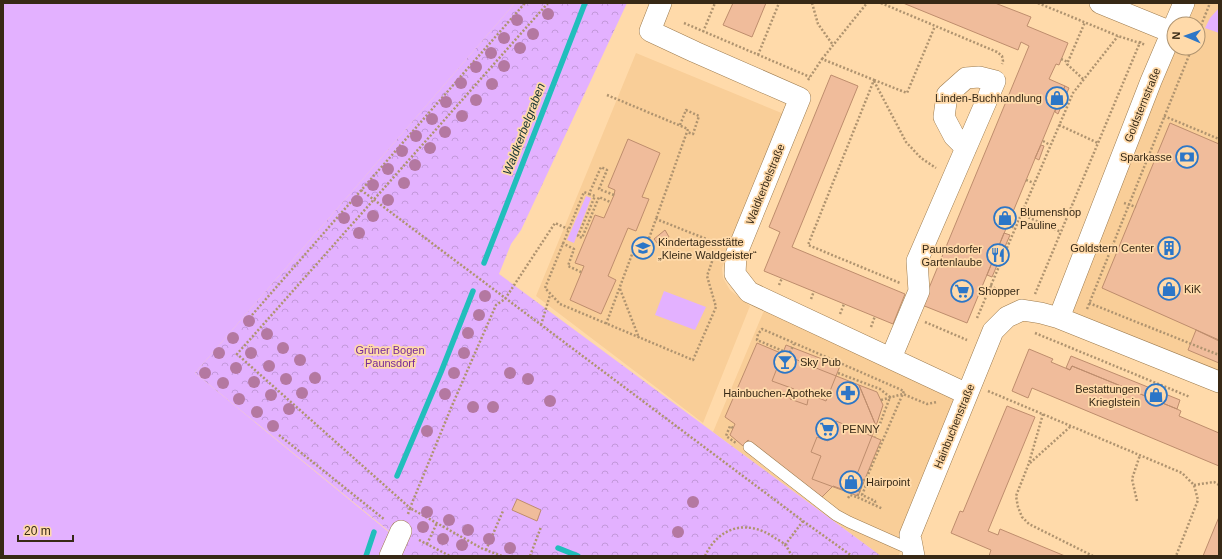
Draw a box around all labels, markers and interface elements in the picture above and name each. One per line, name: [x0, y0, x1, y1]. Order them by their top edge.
north arrow: [1166, 16, 1206, 56]
text: N: [1170, 31, 1182, 40]
street label: Goldsternstraße: [1122, 66, 1162, 144]
water label: Waldkerbelgraben: [500, 81, 548, 177]
shop icon: Linden-Buchhandlung: [1044, 85, 1070, 111]
place label: Linden-Buchhandlung: [935, 92, 1042, 104]
street label: Waldkerbelstraße: [743, 142, 787, 226]
bank icon: Sparkasse: [1174, 144, 1200, 170]
place label: Sparkasse: [1120, 151, 1172, 163]
shop icon: Blumenshop Pauline: [992, 205, 1018, 231]
place label: Blumenshop Pauline: [1020, 206, 1081, 231]
school or university icon: Kindertagesstätte „Kleine Waldgeister“: [630, 235, 656, 261]
building icon: Goldstern Center: [1156, 235, 1182, 261]
place label: Kindertagesstätte „Kleine Waldgeister“: [658, 236, 757, 261]
restaurant icon: Paunsdorfer Gartenlaube: [985, 242, 1011, 268]
place label: Goldstern Center: [1070, 242, 1154, 254]
place label: Paunsdorfer Gartenlaube: [921, 243, 982, 268]
shop icon: KiK: [1156, 276, 1182, 302]
supermarket icon: Shopper: [949, 278, 975, 304]
place label: KiK: [1184, 283, 1202, 295]
place label: Shopper: [978, 285, 1020, 297]
park label: Grüner Bogen Paunsdorf: [355, 344, 425, 369]
bar icon: Sky Pub: [772, 349, 798, 375]
place label: Sky Pub: [800, 356, 841, 368]
pharmacy icon: Hainbuchen-Apotheke: [835, 380, 861, 406]
street label: Hainbuchenstraße: [932, 382, 976, 470]
shop icon: Bestattungen Krieglstein: [1143, 382, 1169, 408]
place label: Bestattungen Krieglstein: [1075, 383, 1140, 408]
place label: Hainbuchen-Apotheke: [723, 387, 832, 399]
supermarket icon: PENNY: [814, 416, 840, 442]
place label: PENNY: [842, 423, 881, 435]
shop icon: Hairpoint: [838, 469, 864, 495]
place label: Hairpoint: [866, 476, 910, 488]
scale bar: [18, 517, 73, 543]
text: 20 m: [24, 524, 51, 538]

